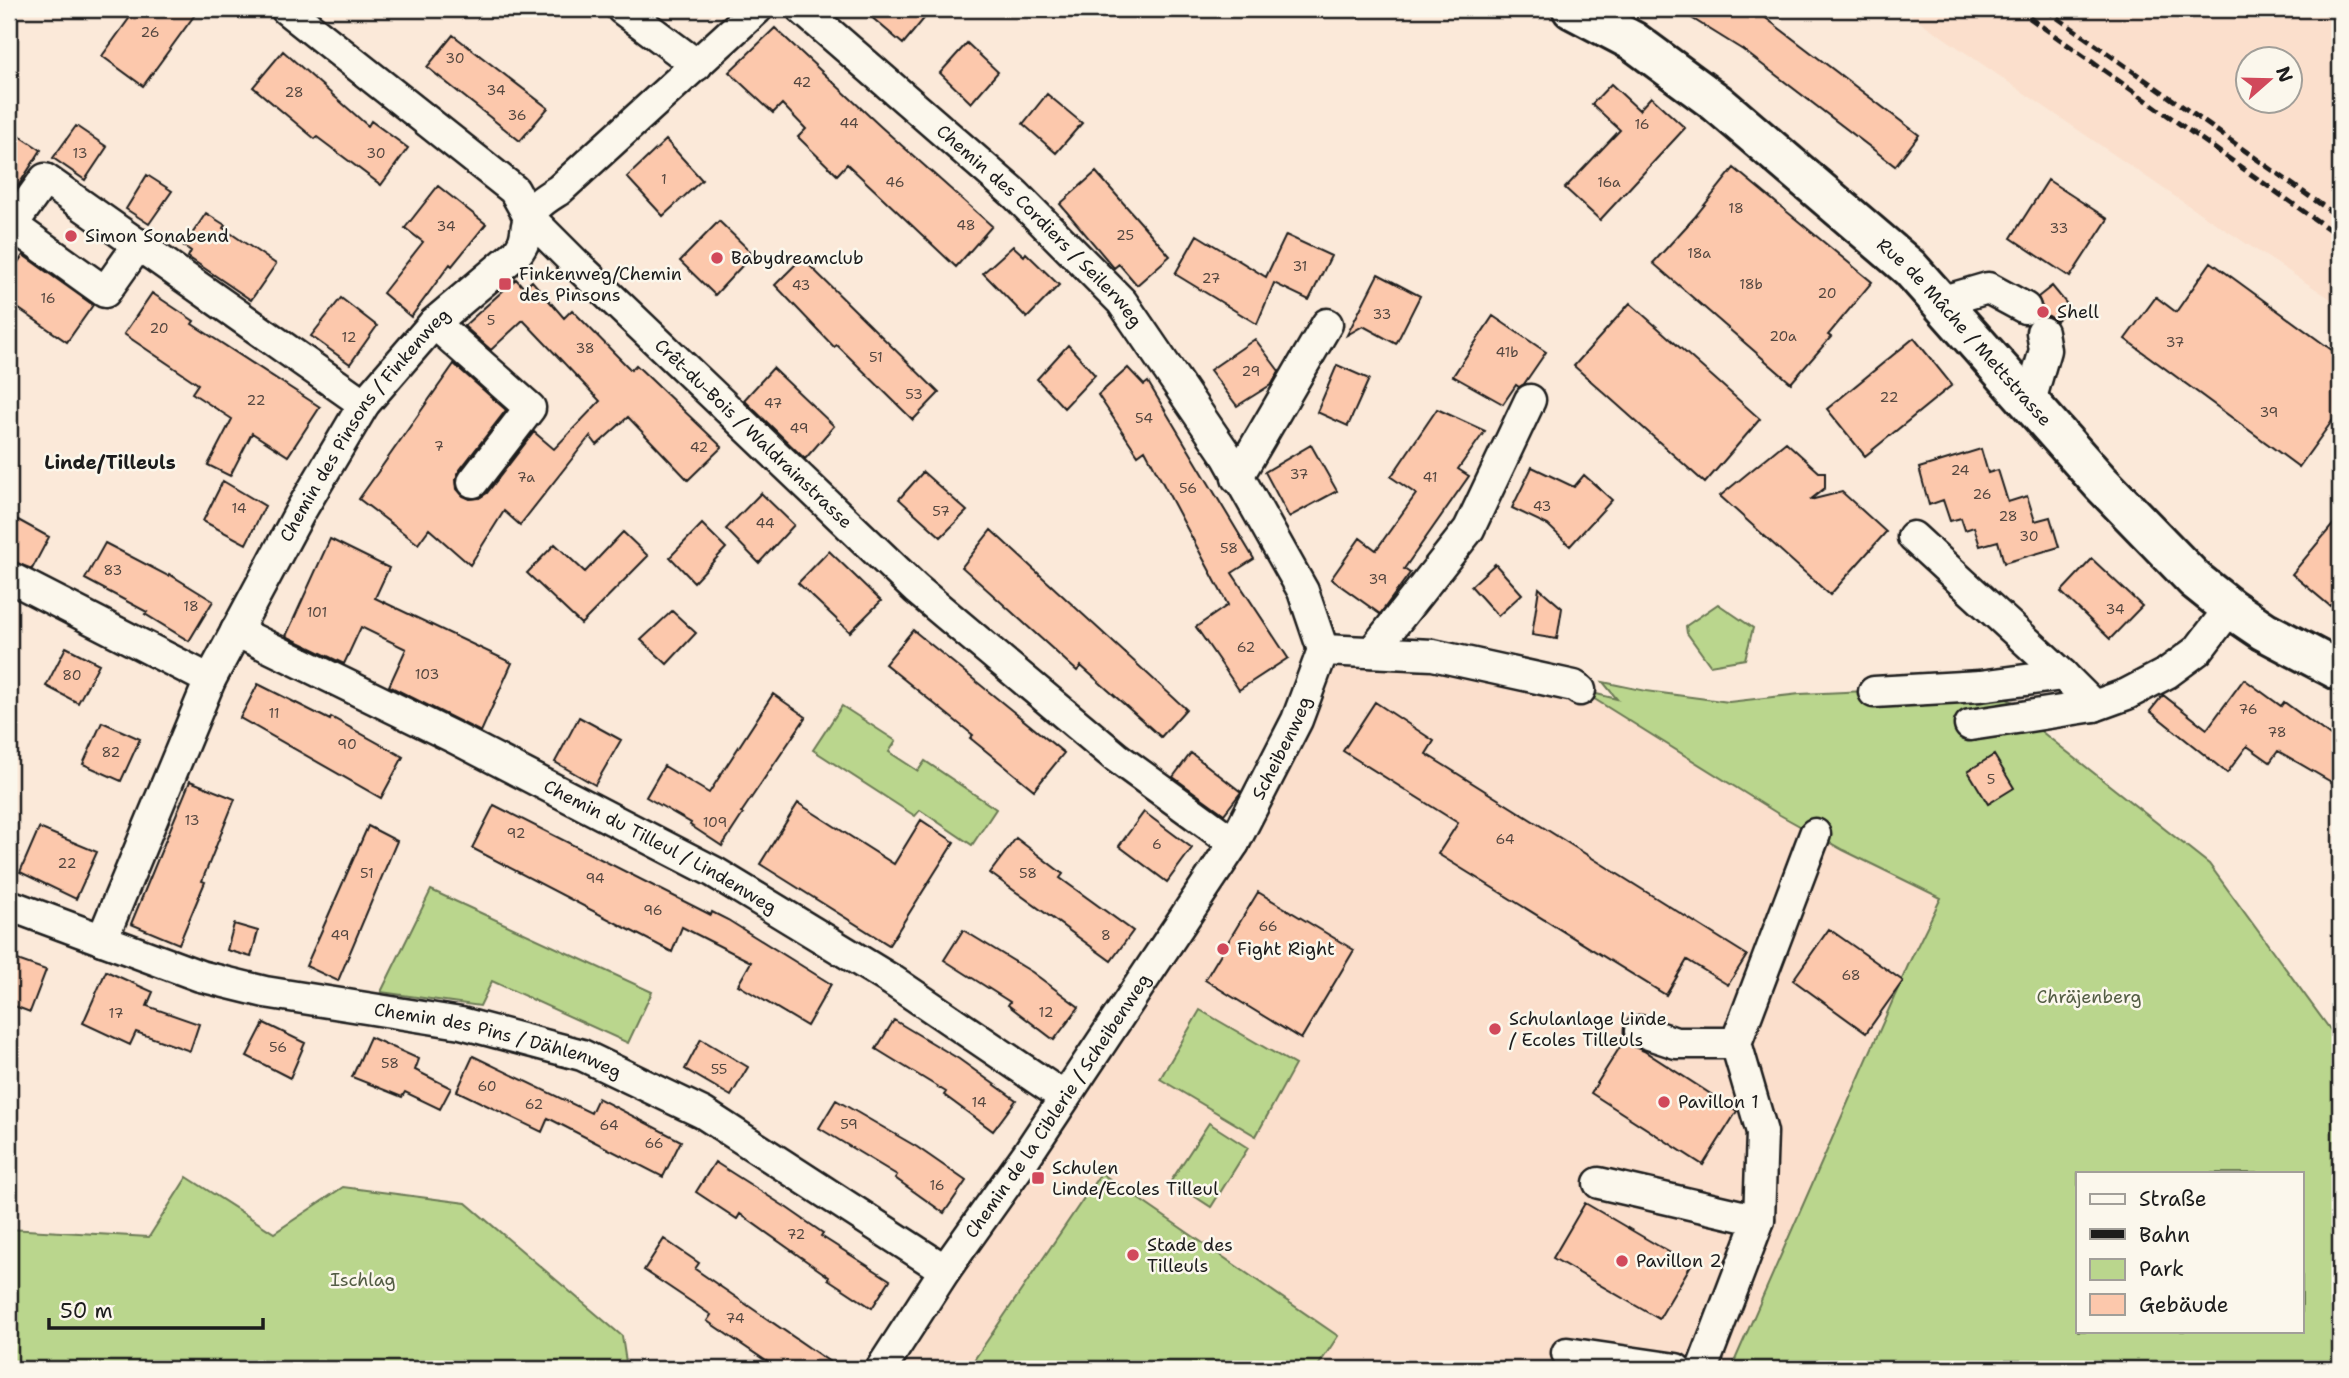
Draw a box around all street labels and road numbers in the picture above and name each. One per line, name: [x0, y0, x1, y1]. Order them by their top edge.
street label: Chemin des Cordiers / Seilerweg: [931, 119, 1148, 332]
street label: Rue de Mâche / Mettstrasse: [1872, 233, 2057, 431]
street label: Chemin des Pinsons / Finkenweg: [274, 303, 455, 546]
street label: Crêt-du-Bois / Waldrainstrasse: [649, 334, 857, 534]
street label: Scheibenweg: [1246, 693, 1317, 804]
street label: Chemin du Tilleul / Lindenweg: [539, 774, 781, 919]
street label: Chemin de la Ciblerie / Scheibenweg: [959, 969, 1156, 1243]
street label: Chemin des Pins / Dählenweg: [372, 997, 626, 1084]

